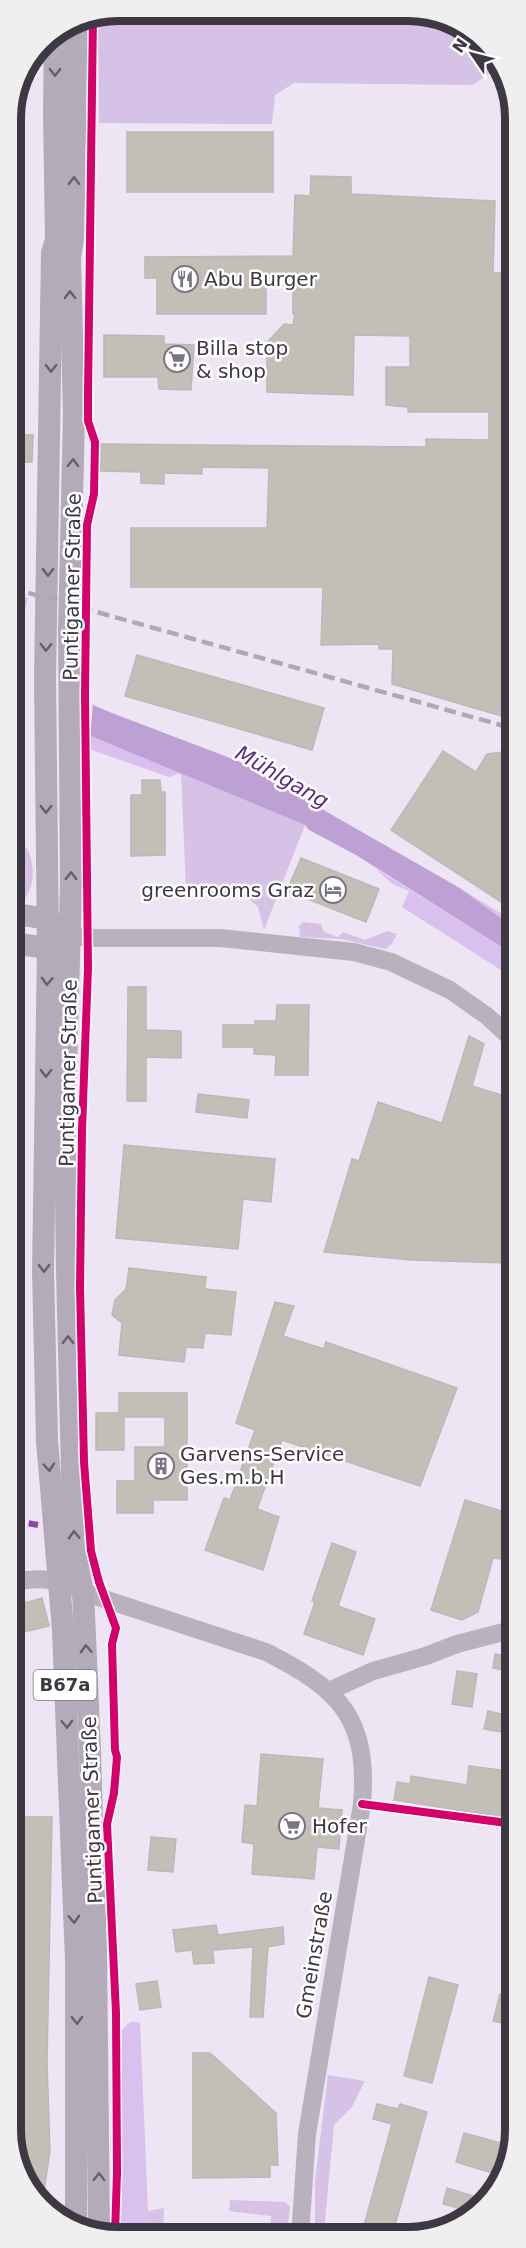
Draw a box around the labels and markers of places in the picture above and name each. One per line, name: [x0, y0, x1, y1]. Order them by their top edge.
restaurant icon: Abu Burger: [170, 264, 200, 294]
place label: Abu Burger: [204, 267, 318, 291]
place label: Billa stop & shop: [196, 336, 288, 383]
supermarket icon: Billa stop & shop: [162, 344, 192, 374]
hotel icon: greenrooms Graz: [318, 875, 348, 905]
place label: greenrooms Graz: [141, 878, 314, 902]
place label: Garvens-Service Ges.m.b.H: [180, 1442, 344, 1489]
building icon: Garvens-Service Ges.m.b.H: [146, 1451, 176, 1481]
supermarket icon: Hofer: [277, 1811, 307, 1841]
place label: Hofer: [312, 1814, 368, 1838]

